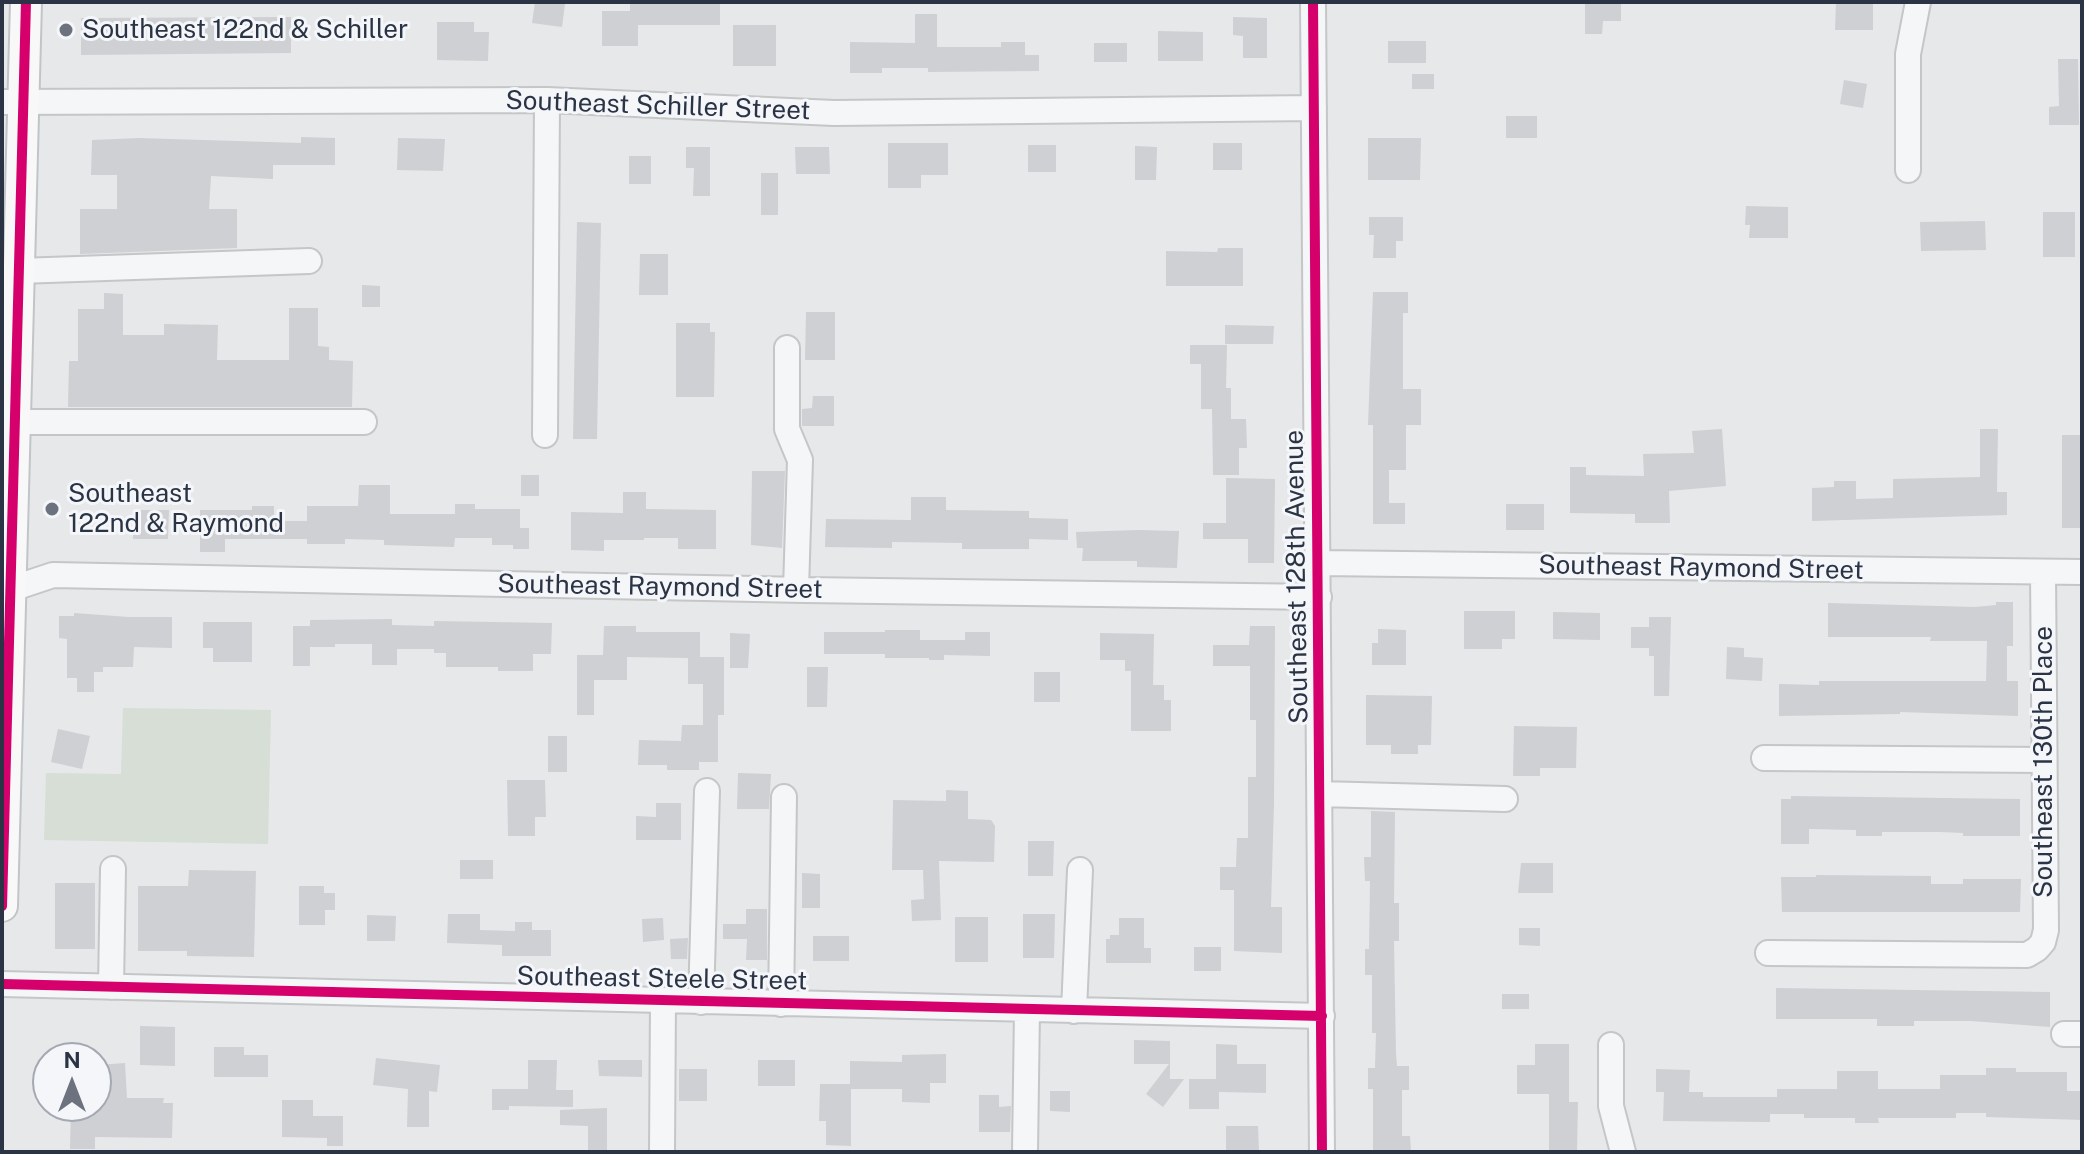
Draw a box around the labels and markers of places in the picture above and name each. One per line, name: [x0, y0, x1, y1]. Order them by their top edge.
place label: Southeast 122nd & Schiller: [82, 14, 408, 46]
marker: Southeast 122nd & Schiller: [57, 21, 75, 39]
place label: Southeast 122nd & Raymond: [68, 478, 284, 540]
marker: Southeast 122nd & Raymond: [43, 500, 61, 518]

